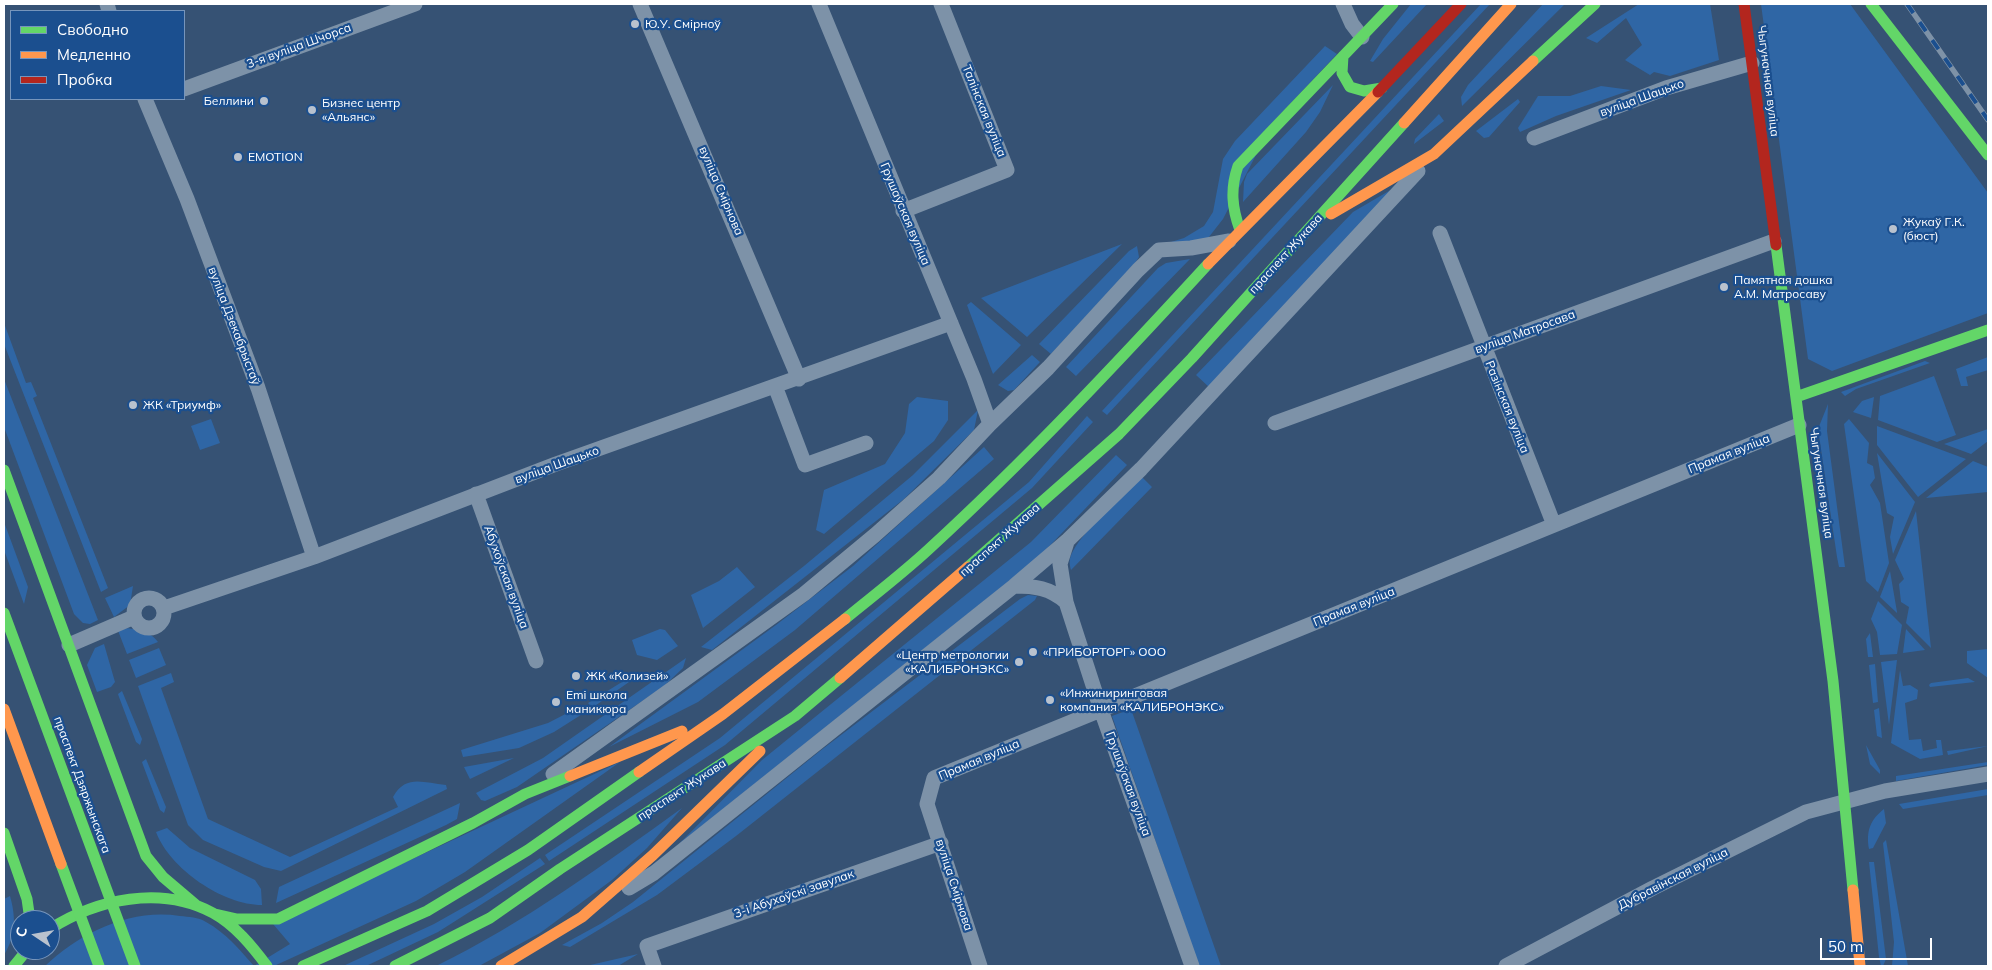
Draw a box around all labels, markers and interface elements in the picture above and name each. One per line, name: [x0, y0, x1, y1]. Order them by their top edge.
legend: [10, 10, 185, 100]
place label: Ю.У. Смірноў: [645, 17, 721, 31]
marker: Ю.У. Смірноў: [629, 18, 641, 30]
text: Свободно: [57, 20, 129, 39]
street label: 3-я вуліца Шчорса: [245, 20, 353, 72]
street label: Чыгуначная вуліца: [1754, 25, 1782, 137]
text: Медленно: [57, 45, 131, 64]
street label: Талінская вуліца: [959, 63, 1009, 159]
text: Пробка: [57, 70, 112, 89]
street label: вуліца Шацько: [1598, 76, 1686, 120]
place label: Беллини: [204, 94, 254, 108]
marker: Беллини: [258, 95, 270, 107]
place label: Бизнес центр «Альянс»: [322, 96, 400, 124]
marker: Бизнес центр «Альянс»: [306, 104, 318, 116]
street label: вуліца Смірнова: [696, 144, 746, 238]
place label: EMOTION: [248, 150, 303, 164]
marker: EMOTION: [232, 151, 244, 163]
street label: Грушаўская вуліца: [877, 161, 933, 267]
street label: праспект Жукава: [1246, 211, 1326, 297]
place label: Жукаў Г.К. (бюст): [1903, 215, 1965, 243]
marker: Жукаў Г.К. (бюст): [1887, 223, 1899, 235]
street label: вуліца Дзекабрыстаў: [205, 265, 263, 387]
place label: Памятная дошка А.М. Матросаву: [1734, 273, 1833, 301]
marker: Памятная дошка А.М. Матросаву: [1718, 281, 1730, 293]
street label: вуліца Матросава: [1473, 307, 1577, 357]
street label: Разінская вуліца: [1482, 359, 1532, 455]
place label: ЖК «Триумф»: [143, 398, 221, 412]
marker: ЖК «Триумф»: [127, 399, 139, 411]
street label: Чыгуначная вуліца: [1806, 427, 1836, 539]
street label: Прамая вуліца: [1686, 431, 1772, 477]
street label: вуліца Шацько: [513, 443, 601, 487]
street label: праспект Жукава: [957, 500, 1043, 580]
street label: Абухоўская вуліца: [481, 523, 531, 631]
street label: Прамая вуліца: [1311, 584, 1397, 630]
place label: «ПРИБОРТОРГ» ООО: [1043, 645, 1166, 659]
marker: «ПРИБОРТОРГ» ООО: [1027, 646, 1039, 658]
place label: «Центр метрологии «КАЛИБРОНЭКС»: [896, 648, 1009, 676]
marker: «Центр метрологии «КАЛИБРОНЭКС»: [1013, 656, 1025, 668]
place label: ЖК «Колизей»: [586, 669, 668, 683]
marker: ЖК «Колизей»: [570, 670, 582, 682]
place label: «Инжиниринговая компания «КАЛИБРОНЭКС»: [1060, 686, 1224, 714]
place label: Emi школа маникюра: [566, 688, 627, 716]
marker: «Инжиниринговая компания «КАЛИБРОНЭКС»: [1044, 694, 1056, 706]
marker: Emi школа маникюра: [550, 696, 562, 708]
street label: праспект Дзяржынскага: [51, 715, 113, 855]
street label: Грушаўская вуліца: [1102, 730, 1154, 838]
street label: Прамая вуліца: [936, 736, 1022, 784]
street label: праспект Жукава: [635, 756, 729, 824]
street label: вуліца Смірнова: [932, 837, 976, 933]
street label: Дубравінская вуліца: [1616, 845, 1730, 913]
street label: 3-і Абухоўскі завулак: [732, 867, 856, 921]
north arrow: [10, 910, 60, 960]
text: С: [12, 926, 31, 939]
scale bar: [1822, 928, 1934, 960]
text: 50 m: [1828, 937, 1863, 956]

